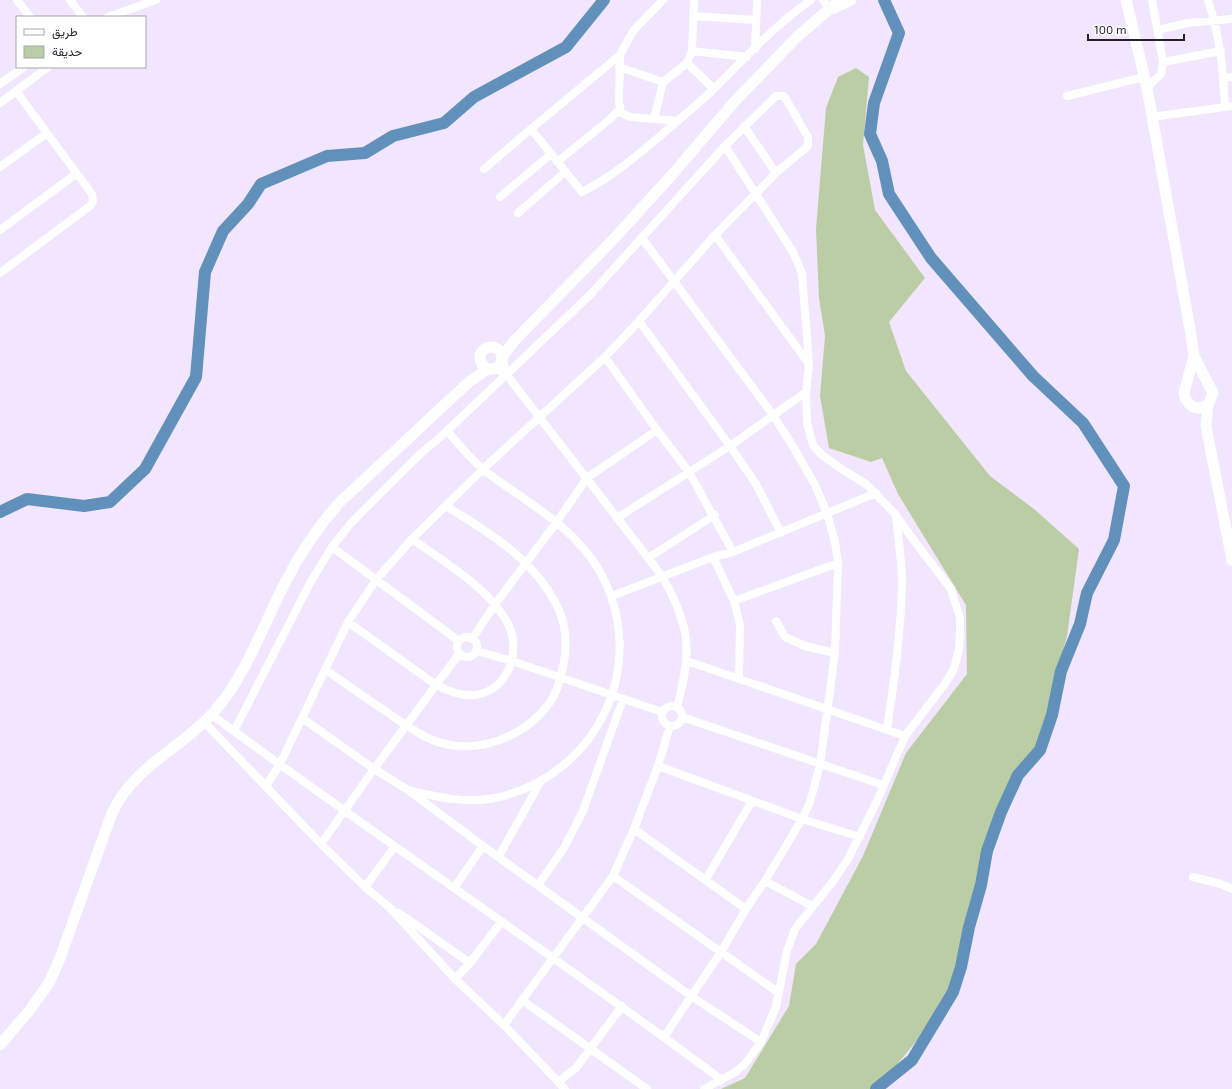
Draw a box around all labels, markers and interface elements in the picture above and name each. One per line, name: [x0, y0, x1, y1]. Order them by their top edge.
legend: [16, 16, 146, 68]
scale bar: [1088, 16, 1184, 42]
text: 100 m: [1094, 22, 1126, 36]
text: طريق: [52, 24, 78, 40]
text: حديقة: [52, 44, 82, 59]

